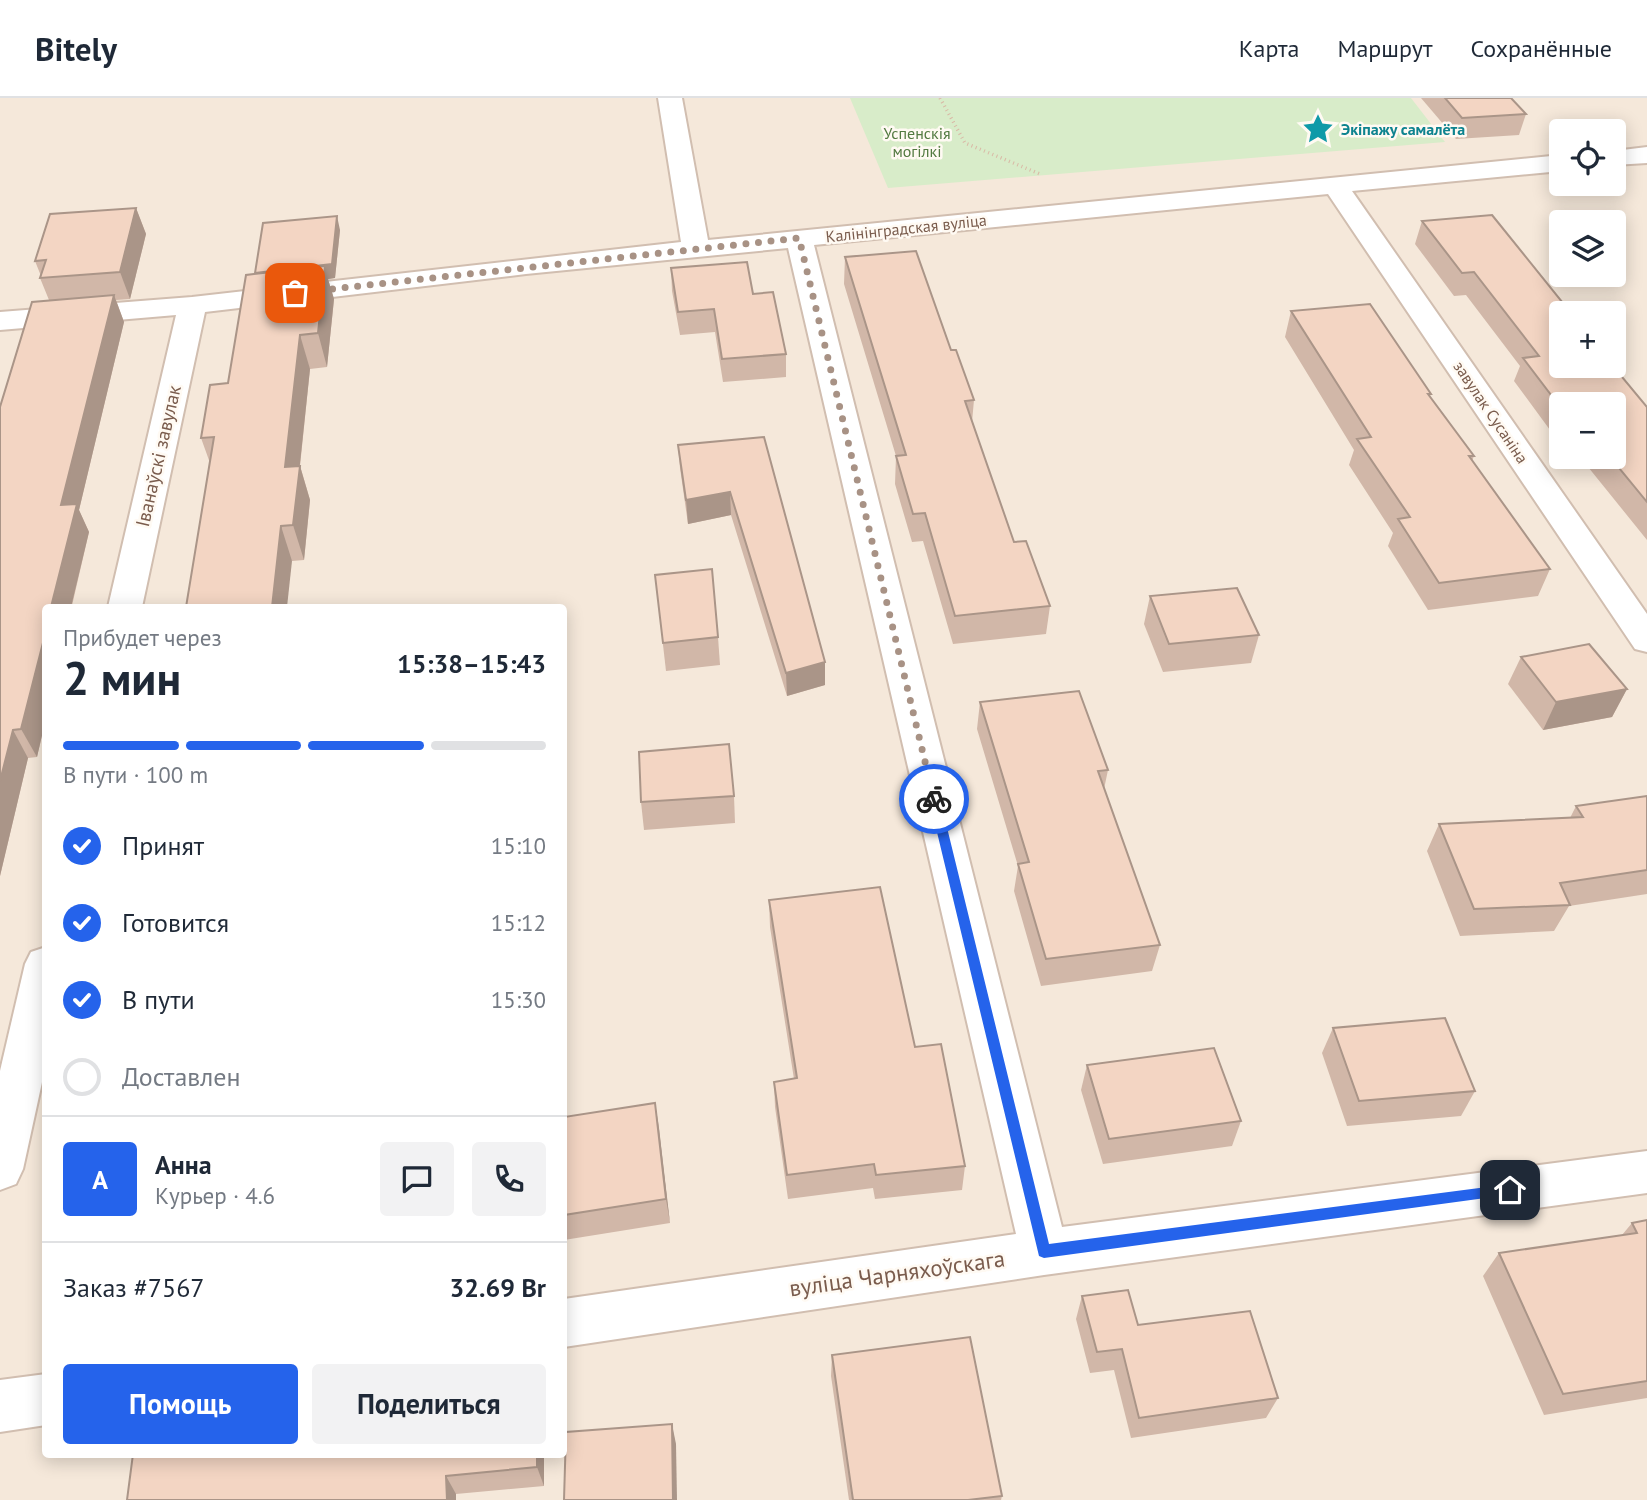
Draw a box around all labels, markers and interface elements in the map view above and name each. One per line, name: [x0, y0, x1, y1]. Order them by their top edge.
text: Bitely: [35, 27, 117, 70]
text: Карта: [1239, 33, 1299, 64]
text: Маршрут: [1337, 33, 1432, 64]
text: Сохранённые: [1470, 33, 1612, 64]
place icon: Экіпажу самалёта: [1301, 112, 1335, 146]
place label: Экіпажу самалёта: [1341, 119, 1465, 139]
map controls: [1549, 119, 1626, 469]
button: locate: [1549, 119, 1626, 196]
park label: Успенскія могілкі: [883, 123, 951, 161]
street label: Калінінградская вуліца: [825, 210, 987, 246]
button: layers: [1549, 210, 1626, 287]
pin: [265, 263, 325, 323]
icon: bag: [276, 274, 314, 312]
button: +: [1549, 301, 1626, 378]
street label: завулак Сусаніна: [1449, 357, 1533, 467]
street label: Іванаўскі завулак: [130, 383, 186, 529]
button: −: [1549, 392, 1626, 469]
text: Прибудет через: [63, 623, 222, 652]
text: 15:38–15:43: [397, 647, 546, 680]
text: 2 мин: [63, 648, 181, 708]
text: В пути · 100 m: [63, 760, 208, 789]
courier: [899, 764, 969, 834]
icon: bike: [915, 780, 953, 818]
icon: check: [63, 827, 101, 865]
text: Принят: [122, 829, 204, 862]
text: 15:10: [491, 831, 546, 860]
icon: check: [63, 904, 101, 942]
text: Готовится: [122, 906, 229, 939]
text: 15:12: [491, 908, 546, 937]
icon: check: [63, 981, 101, 1019]
text: В пути: [122, 983, 195, 1016]
text: 15:30: [491, 985, 546, 1014]
text: Доставлен: [122, 1060, 241, 1093]
button: chat: [380, 1142, 454, 1216]
button: phone: [472, 1142, 546, 1216]
text: Анна: [155, 1148, 212, 1181]
pin: [1480, 1160, 1540, 1220]
text: А: [92, 1163, 108, 1196]
icon: home: [1491, 1171, 1529, 1209]
text: Курьер · 4.6: [155, 1181, 275, 1210]
street label: вуліца Чарняхоўскага: [787, 1244, 1007, 1302]
text: Заказ #7567: [63, 1271, 205, 1304]
text: 32.69 Br: [450, 1271, 546, 1304]
button: Помощь: [63, 1364, 298, 1444]
button: Поделиться: [312, 1364, 546, 1444]

